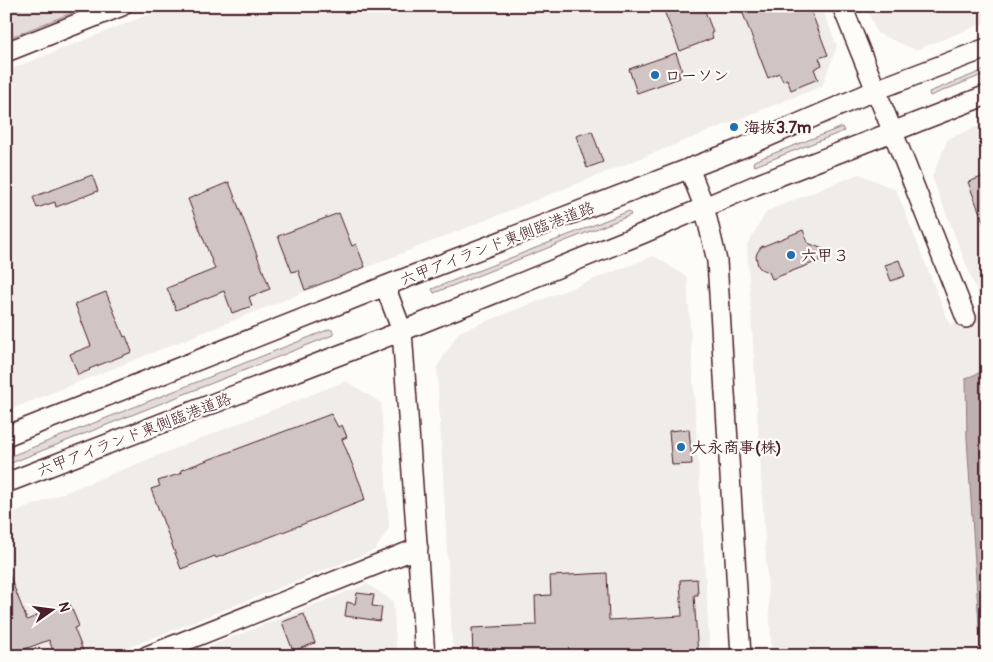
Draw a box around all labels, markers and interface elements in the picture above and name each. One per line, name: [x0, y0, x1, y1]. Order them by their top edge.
place label: ローソン: [665, 66, 729, 86]
marker: ローソン: [649, 69, 661, 81]
place label: 海抜3.7m: [744, 118, 811, 138]
marker: 海抜3.7m: [728, 121, 740, 133]
street label: 六甲アイランド東側臨港道路: [397, 197, 598, 290]
place label: 六甲３: [801, 246, 849, 266]
marker: 六甲３: [785, 249, 797, 261]
street label: 六甲アイランド東側臨港道路: [34, 388, 235, 481]
place label: 大永商事(株): [691, 438, 782, 458]
marker: 大永商事(株): [675, 441, 687, 453]
north arrow: [28, 584, 78, 634]
text: N: [55, 600, 74, 614]

